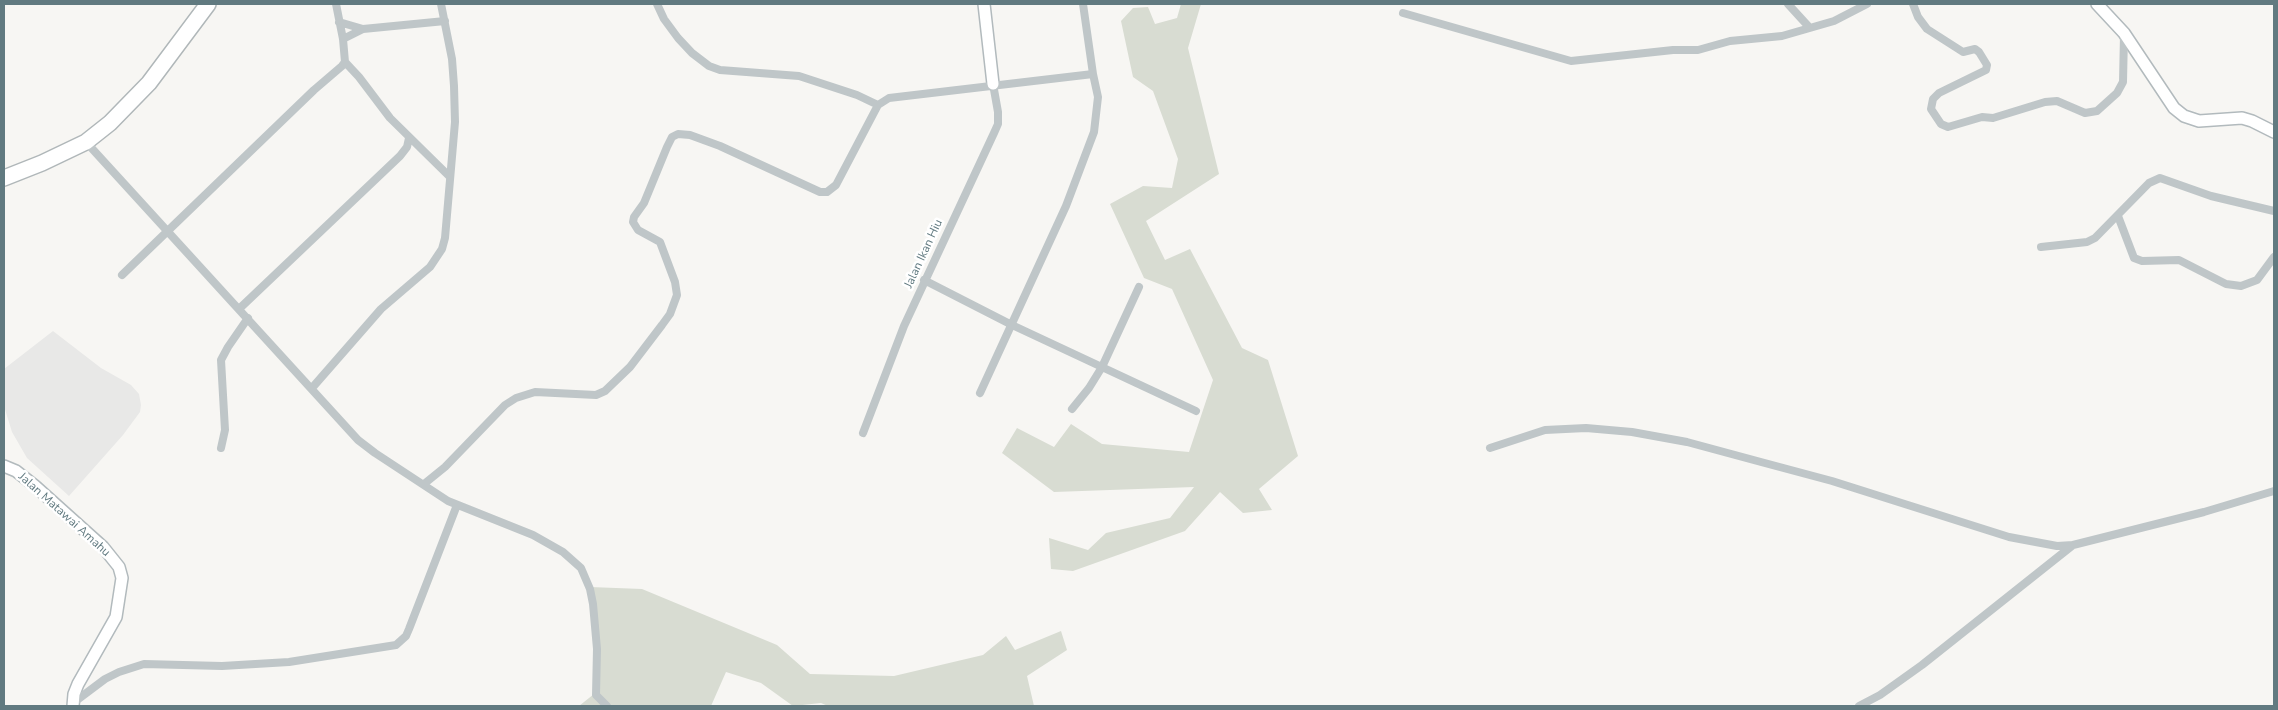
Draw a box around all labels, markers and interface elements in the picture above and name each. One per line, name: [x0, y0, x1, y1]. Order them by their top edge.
street label: Jalan Ikan Hiu: [902, 217, 946, 291]
street label: Jalan Matawai Amahu: [15, 470, 113, 560]

